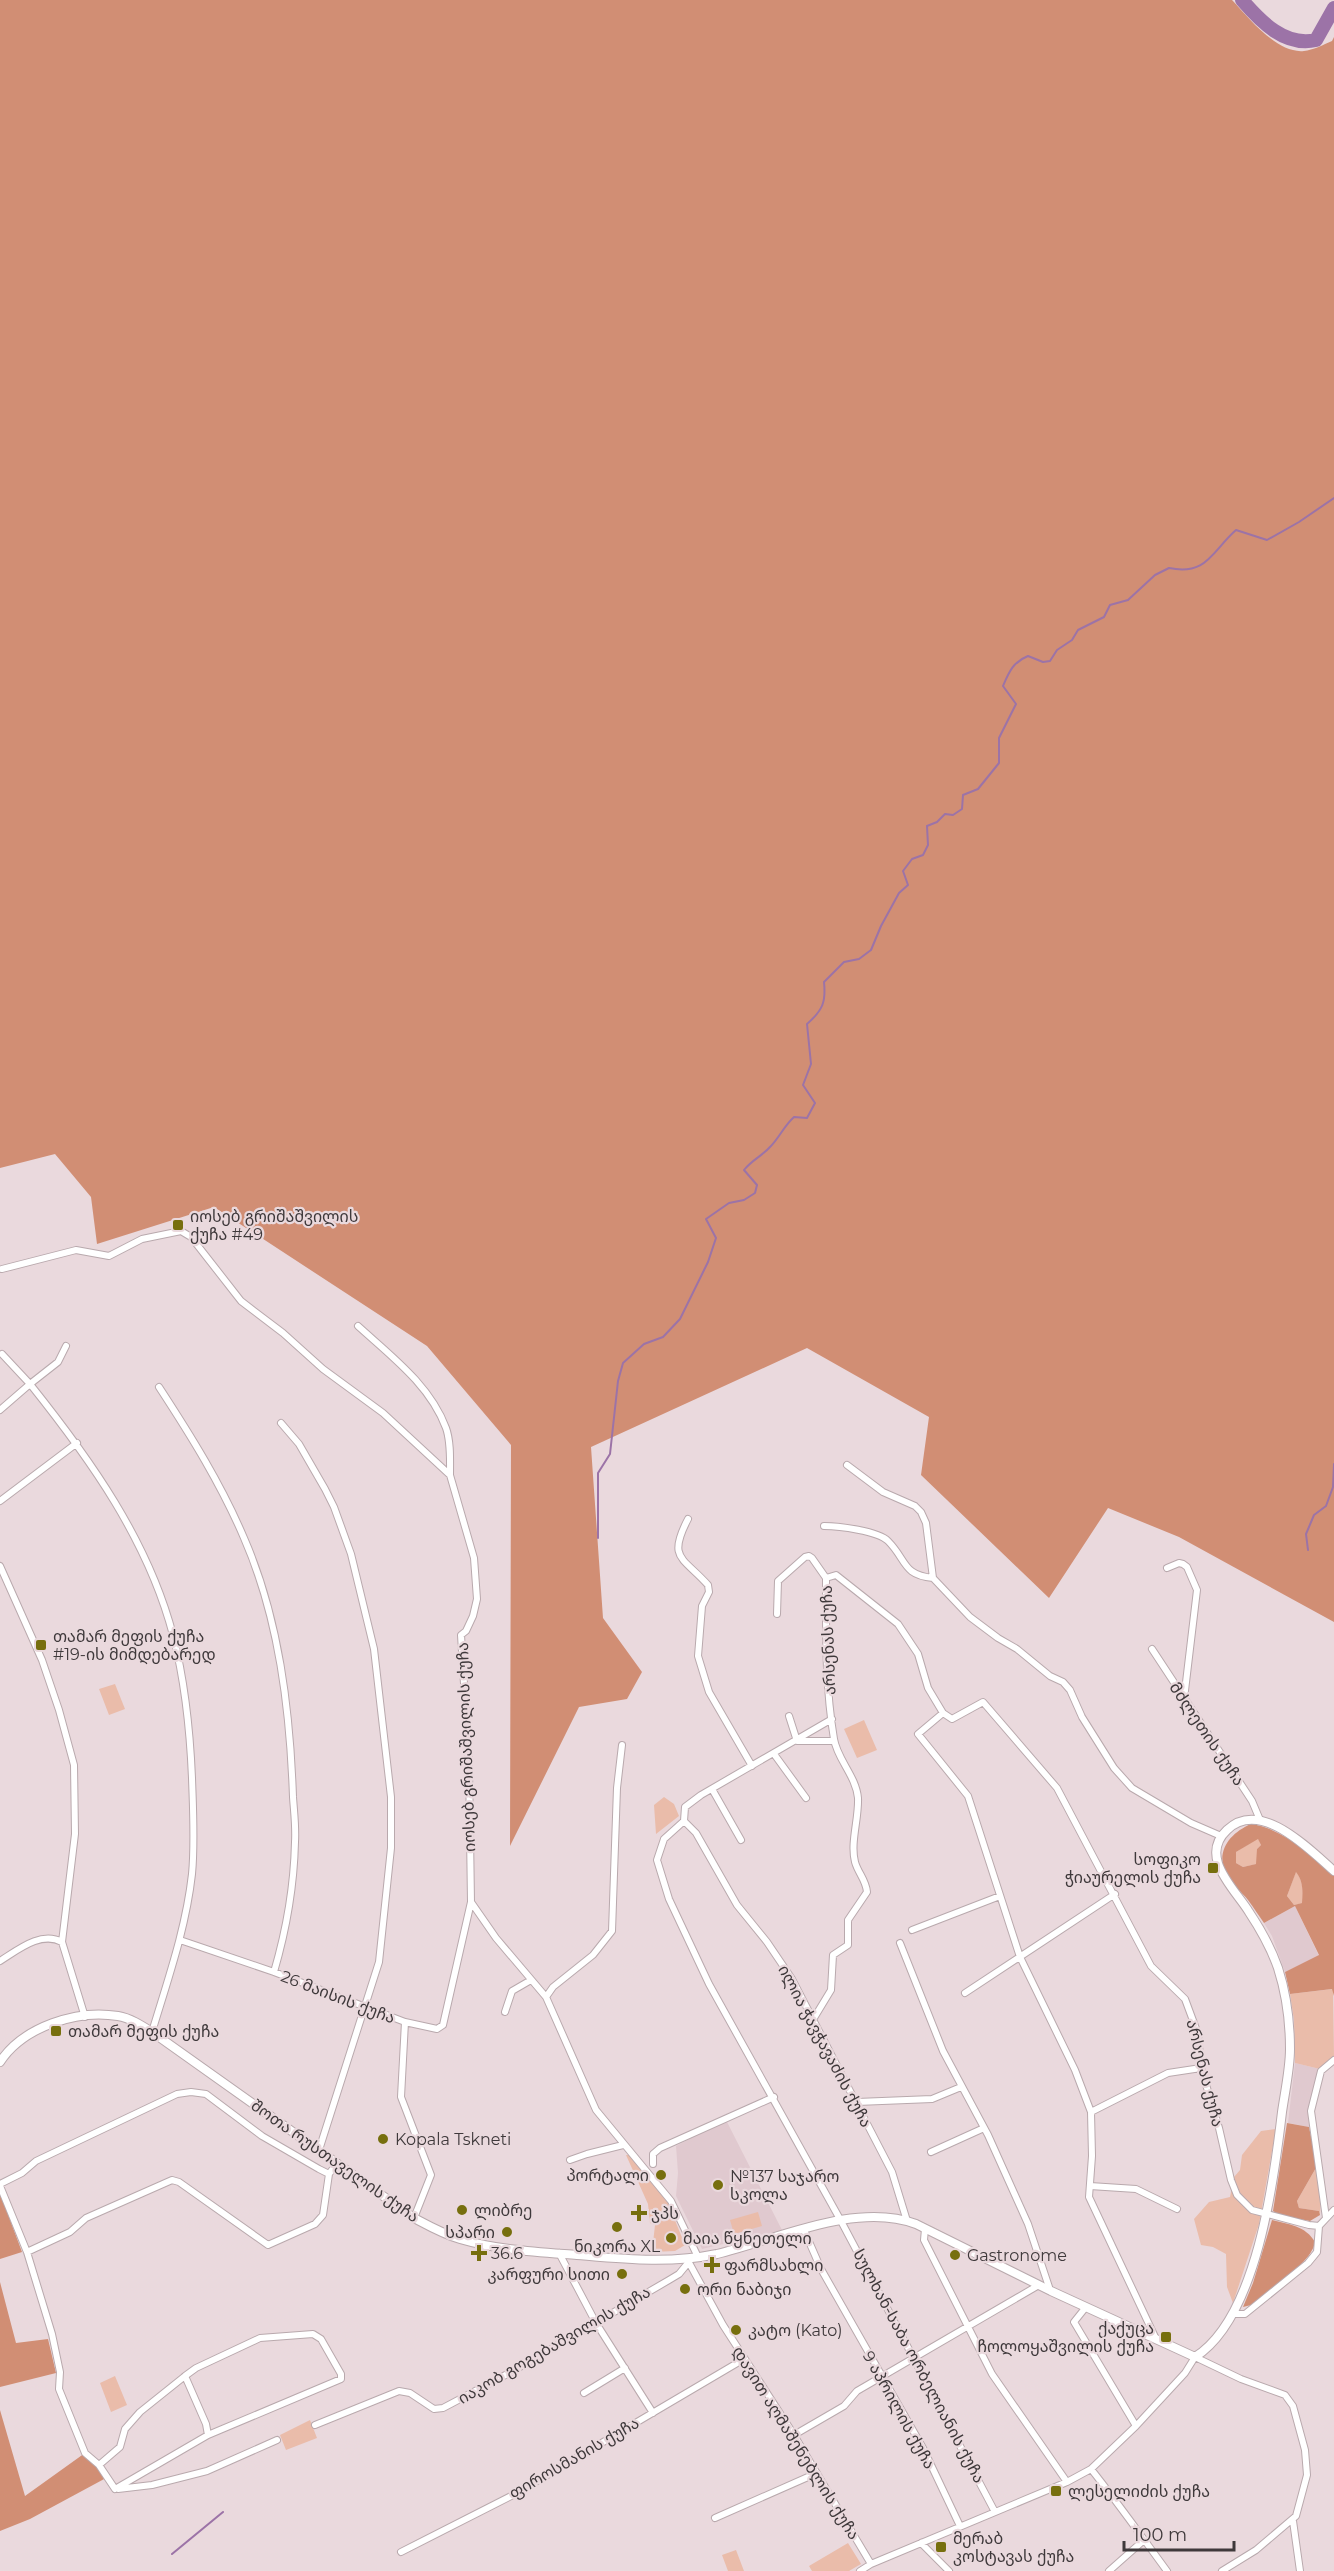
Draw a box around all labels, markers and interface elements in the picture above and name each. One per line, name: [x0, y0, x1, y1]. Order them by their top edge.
place label: იოსებ გრიშაშვილის ქუჩა #49: [190, 1207, 358, 1244]
marker: იოსებ გრიშაშვილის ქუჩა #49: [171, 1218, 185, 1232]
street label: არსენას ქუჩა: [817, 1585, 839, 1695]
place label: თამარ მეფის ქუჩა #19-ის მიმდებარედ: [53, 1627, 216, 1665]
marker: თამარ მეფის ქუჩა #19-ის მიმდებარედ: [34, 1638, 48, 1652]
street label: იოსებ გრიშაშვილის ქუჩა: [453, 1642, 480, 1852]
street label: მძლეთის ქუჩა: [1165, 1679, 1249, 1790]
place label: სოფიკო ჭიაურელის ქუჩა: [1065, 1850, 1201, 1888]
marker: სოფიკო ჭიაურელის ქუჩა: [1206, 1861, 1220, 1875]
street label: ილია ჭავჭავაძის ქუჩა: [773, 1962, 876, 2131]
street label: 26 მაისის ქუჩა: [278, 1966, 398, 2028]
street label: არსენას ქუჩა: [1182, 2017, 1228, 2129]
place label: თამარ მეფის ქუჩა: [68, 2022, 219, 2041]
marker: თამარ მეფის ქუჩა: [49, 2024, 63, 2038]
street label: შოთა რუსთაველის ქუჩა: [247, 2096, 423, 2227]
place label: Kopala Tskneti: [395, 2130, 511, 2149]
marker: Kopala Tskneti: [376, 2132, 390, 2146]
place label: პორტალი: [566, 2166, 649, 2186]
place label: №137 საჯარო სკოლა: [730, 2167, 839, 2205]
marker: პორტალი: [654, 2168, 668, 2182]
marker: №137 საჯარო სკოლა: [711, 2178, 725, 2192]
place label: ლიბრე: [474, 2201, 532, 2221]
marker: ლიბრე: [455, 2203, 469, 2217]
place label: ჯპს: [651, 2204, 679, 2223]
marker: ჯპს: [632, 2206, 646, 2220]
marker: ნიკორა XL: [610, 2220, 624, 2234]
place label: სპარი: [445, 2223, 495, 2242]
marker: სპარი: [500, 2225, 514, 2239]
place label: მაია წყნეთელი: [683, 2229, 812, 2249]
marker: მაია წყნეთელი: [664, 2231, 678, 2245]
place label: ნიკორა XL: [574, 2237, 661, 2256]
place label: 36.6: [491, 2244, 523, 2263]
marker: 36.6: [472, 2246, 486, 2260]
street label: სულხან-საბა ორბელიანის ქუჩა: [848, 2246, 989, 2487]
place label: Gastronome: [967, 2246, 1067, 2265]
marker: Gastronome: [948, 2248, 962, 2262]
place label: ფარმსახლი: [724, 2256, 823, 2276]
marker: ფარმსახლი: [705, 2258, 719, 2272]
place label: კარფური სითი: [488, 2265, 610, 2284]
marker: კარფური სითი: [615, 2267, 629, 2281]
place label: ორი ნაბიჯი: [697, 2280, 792, 2299]
street label: იაკობ გოგებაშვილის ქუჩა: [454, 2282, 654, 2409]
marker: ორი ნაბიჯი: [678, 2282, 692, 2296]
place label: ქაქუცა ჩოლოყაშვილის ქუჩა: [977, 2319, 1154, 2357]
place label: კატო (Kato): [748, 2321, 843, 2340]
marker: კატო (Kato): [729, 2323, 743, 2337]
marker: ქაქუცა ჩოლოყაშვილის ქუჩა: [1159, 2330, 1173, 2344]
street label: დავით აღმაშენებლის ქუჩა: [728, 2343, 864, 2544]
street label: 9 აპრილის ქუჩა: [858, 2348, 939, 2473]
street label: ფიროსმანის ქუჩა: [506, 2413, 642, 2503]
place label: ლესელიძის ქუჩა: [1068, 2482, 1210, 2502]
marker: ლესელიძის ქუჩა: [1049, 2484, 1063, 2498]
scale bar: [1124, 2514, 1234, 2552]
text: 100 m: [1133, 2524, 1187, 2546]
place label: მერაბ კოსტავას ქუჩა: [953, 2529, 1074, 2566]
marker: მერაბ კოსტავას ქუჩა: [934, 2540, 948, 2554]

